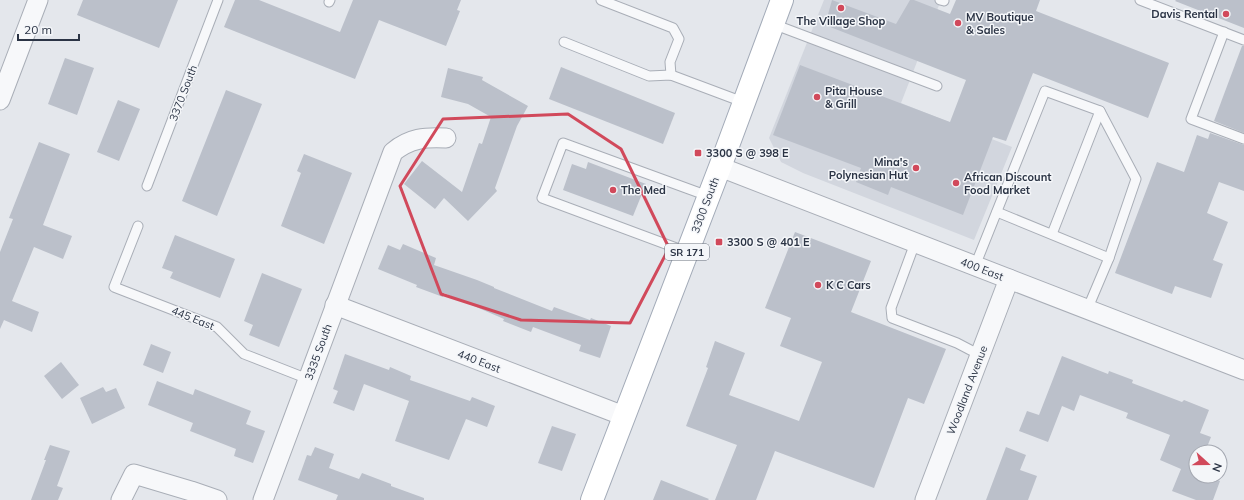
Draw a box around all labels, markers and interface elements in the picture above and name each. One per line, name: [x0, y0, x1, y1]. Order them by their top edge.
marker: The Village Shop: [836, 3, 846, 13]
place label: Davis Rental: [1151, 7, 1218, 21]
marker: Davis Rental: [1221, 9, 1231, 19]
place label: MV Boutique & Sales: [966, 10, 1034, 37]
place label: The Village Shop: [797, 14, 886, 28]
scale bar: [18, 16, 79, 42]
marker: MV Boutique & Sales: [953, 18, 963, 28]
text: 20 m: [24, 22, 52, 37]
street label: 3370 South: [166, 63, 200, 123]
place label: Pita House & Grill: [825, 84, 882, 111]
marker: Pita House & Grill: [812, 92, 822, 102]
place label: 3300 S @ 398 E: [706, 146, 789, 160]
marker: 3300 S @ 398 E: [693, 148, 703, 158]
place label: Mina's Polynesian Hut: [829, 155, 908, 182]
marker: Mina's Polynesian Hut: [911, 163, 921, 173]
place label: African Discount Food Market: [964, 170, 1051, 197]
street label: 3300 South: [688, 175, 722, 235]
marker: African Discount Food Market: [951, 178, 961, 188]
place label: The Med: [621, 183, 666, 197]
marker: The Med: [608, 185, 618, 195]
place label: 3300 S @ 401 E: [727, 235, 810, 249]
marker: 3300 S @ 401 E: [714, 237, 724, 247]
road number: SR 171: [665, 244, 709, 260]
street label: 400 East: [959, 254, 1006, 284]
place label: K C Cars: [826, 278, 871, 292]
marker: K C Cars: [813, 280, 823, 290]
street label: 445 East: [170, 303, 217, 333]
street label: 3335 South: [301, 322, 335, 382]
street label: Woodland Avenue: [944, 344, 990, 436]
street label: 440 East: [456, 346, 503, 376]
north arrow: [1188, 444, 1228, 484]
text: N: [1209, 461, 1225, 474]

